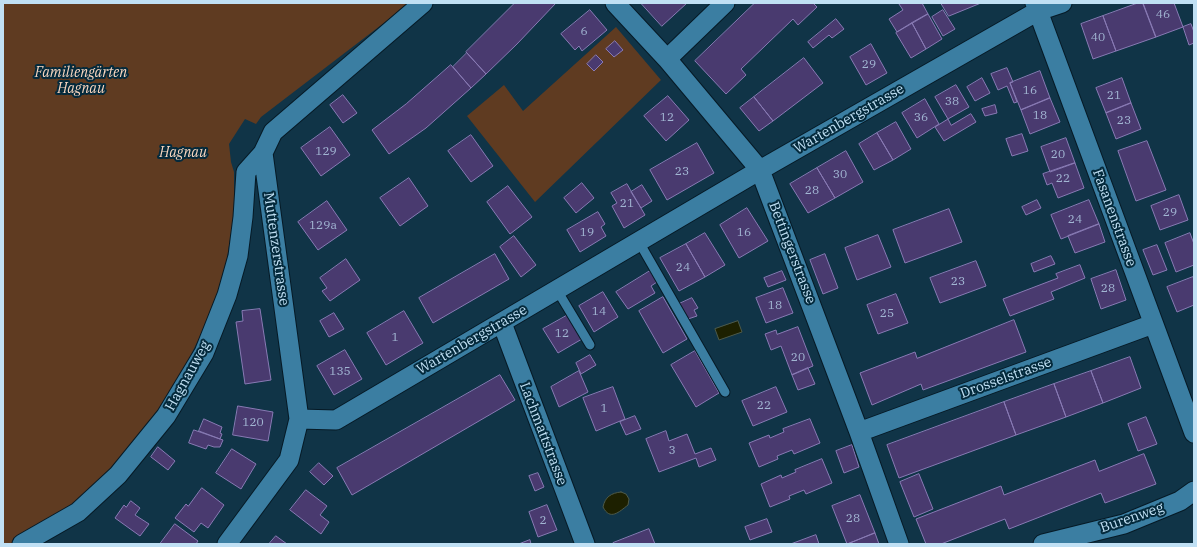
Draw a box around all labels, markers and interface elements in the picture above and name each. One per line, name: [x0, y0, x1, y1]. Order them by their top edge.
house number: 46: [1156, 8, 1170, 22]
house number: 6: [580, 25, 588, 39]
house number: 40: [1091, 31, 1105, 45]
house number: 29: [862, 58, 876, 72]
park label: Familiengärten Hagnau: [35, 65, 127, 98]
street label: Wartenbergstrasse: [791, 81, 907, 157]
house number: 16: [1023, 84, 1037, 98]
house number: 21: [1107, 89, 1121, 103]
house number: 38: [945, 95, 959, 109]
house number: 18: [1033, 109, 1047, 123]
house number: 12: [660, 111, 674, 125]
house number: 36: [914, 111, 928, 125]
house number: 23: [1117, 114, 1131, 128]
park label: Hagnau: [159, 145, 207, 161]
house number: 129: [315, 145, 337, 159]
house number: 20: [1051, 148, 1065, 162]
house number: 23: [675, 165, 689, 179]
street label: Fasanenstrasse: [1089, 167, 1139, 269]
house number: 30: [833, 168, 847, 182]
house number: 22: [1056, 172, 1070, 186]
house number: 28: [805, 184, 819, 198]
street label: Muttenzerstrasse: [260, 191, 292, 307]
house number: 21: [620, 197, 634, 211]
street label: Bettingerstrasse: [765, 200, 819, 306]
house number: 29: [1163, 206, 1177, 220]
house number: 24: [1068, 213, 1082, 227]
house number: 129a: [309, 219, 337, 233]
house number: 19: [580, 226, 594, 240]
house number: 16: [737, 226, 751, 240]
house number: 24: [676, 261, 690, 275]
house number: 23: [951, 275, 965, 289]
house number: 28: [1101, 282, 1115, 296]
house number: 18: [768, 299, 782, 313]
street label: Wartenbergstrasse: [414, 302, 530, 378]
house number: 14: [592, 305, 606, 319]
house number: 25: [880, 307, 894, 321]
house number: 12: [555, 327, 569, 341]
house number: 1: [391, 331, 399, 345]
street label: Hagnauweg: [162, 338, 214, 414]
house number: 20: [791, 351, 805, 365]
street label: Drosselstrasse: [958, 354, 1054, 402]
house number: 135: [329, 365, 351, 379]
street label: Lachmattstrasse: [516, 380, 570, 488]
house number: 22: [757, 399, 771, 413]
house number: 1: [600, 402, 608, 416]
house number: 120: [242, 416, 264, 430]
house number: 3: [668, 444, 676, 458]
street label: Burenweg: [1098, 499, 1166, 537]
house number: 28: [846, 512, 860, 526]
house number: 2: [539, 514, 547, 528]

